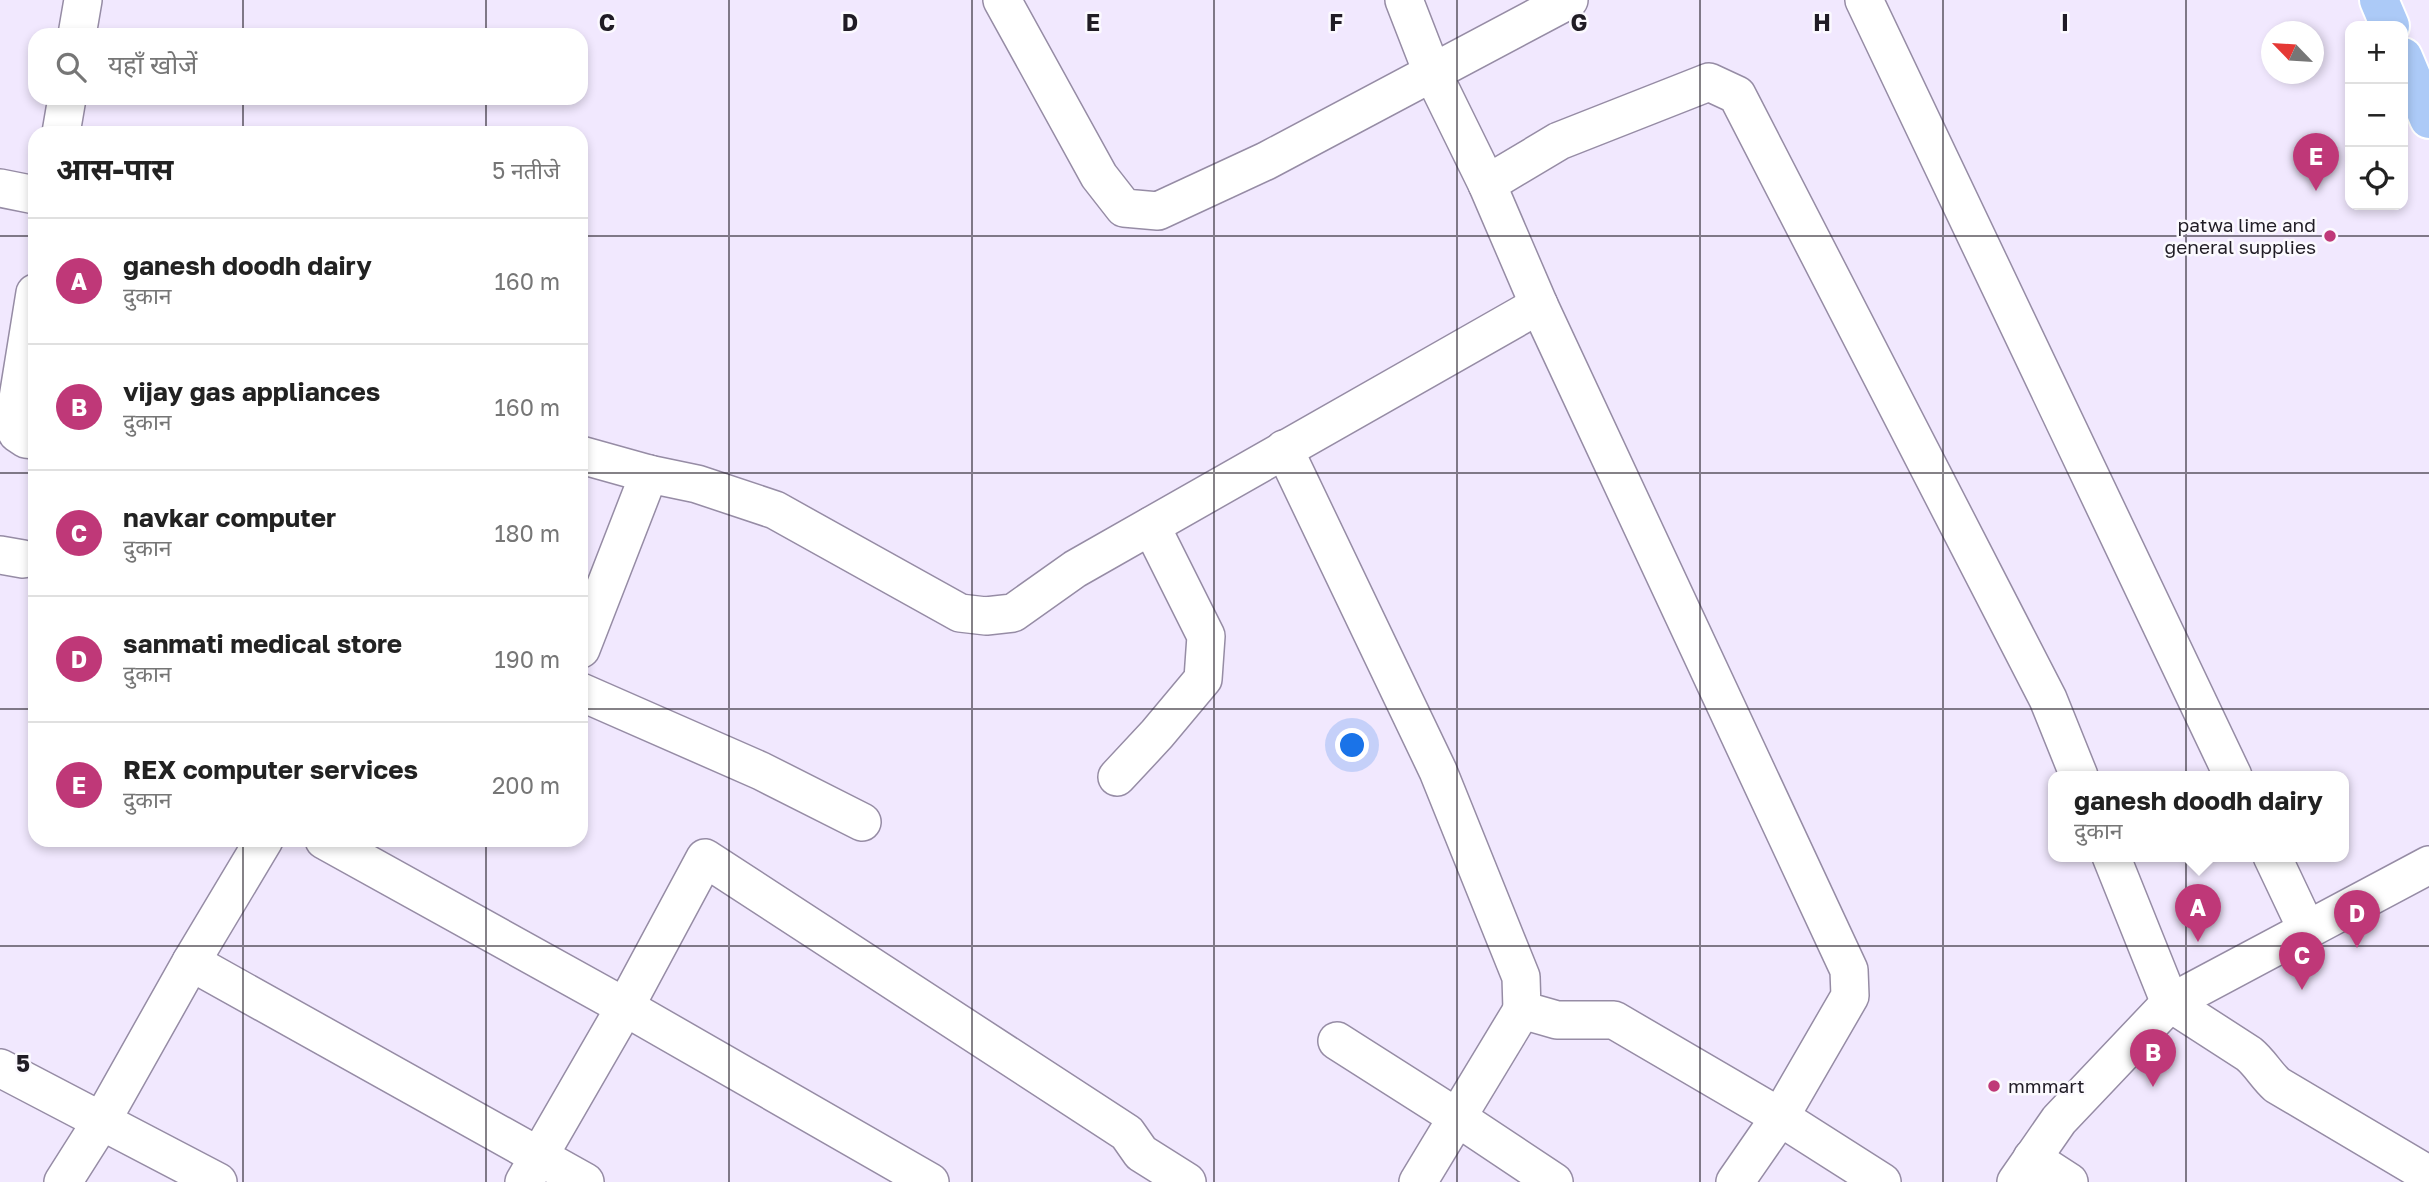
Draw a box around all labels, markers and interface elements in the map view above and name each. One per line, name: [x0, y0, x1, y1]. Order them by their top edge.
text: C: [599, 8, 615, 36]
text: D: [842, 8, 858, 36]
text: E: [1086, 8, 1100, 36]
text: F: [1329, 8, 1343, 36]
text: G: [1571, 8, 1587, 36]
text: H: [1813, 8, 1831, 36]
text: I: [2061, 8, 2069, 36]
north arrow: [2261, 21, 2324, 84]
map controls: [2345, 21, 2408, 210]
button: +: [2345, 21, 2408, 84]
search box: [28, 28, 588, 105]
icon: search: [52, 48, 90, 86]
text: यहाँ खोजें: [108, 49, 197, 80]
button: −: [2345, 84, 2408, 147]
pin: E: [2293, 133, 2339, 191]
button: locate: [2345, 147, 2408, 210]
text: आस-पास: [56, 151, 173, 187]
text: 5 नतीजे: [492, 156, 560, 184]
place label: patwa lime and general supplies: [2165, 213, 2316, 258]
marker: patwa lime and general supplies: [2322, 228, 2338, 244]
text: ganesh doodh dairy: [123, 250, 372, 281]
text: A: [71, 267, 87, 295]
text: 160 m: [495, 267, 560, 295]
text: दुकान: [123, 281, 172, 309]
text: vijay gas appliances: [123, 376, 380, 407]
text: B: [71, 393, 87, 421]
text: 160 m: [495, 393, 560, 421]
text: दुकान: [123, 407, 172, 435]
text: navkar computer: [123, 502, 336, 533]
text: C: [71, 519, 87, 547]
text: 180 m: [494, 519, 560, 547]
text: दुकान: [123, 533, 172, 561]
text: sanmati medical store: [123, 628, 402, 659]
text: D: [71, 645, 87, 673]
text: 190 m: [495, 645, 560, 673]
text: दुकान: [123, 659, 172, 687]
your location: [1335, 728, 1369, 762]
text: REX computer services: [123, 754, 418, 785]
text: E: [72, 771, 86, 799]
text: 200 m: [492, 771, 560, 799]
popup: [2048, 771, 2349, 862]
text: दुकान: [123, 785, 172, 813]
text: ganesh doodh dairy: [2074, 785, 2323, 816]
text: दुकान: [2074, 816, 2123, 844]
pin: A: [2175, 884, 2221, 942]
pin: D: [2334, 890, 2380, 948]
pin: C: [2279, 932, 2325, 990]
pin: B: [2130, 1029, 2176, 1087]
text: 5: [16, 1049, 30, 1077]
place label: mmmart: [2008, 1074, 2085, 1097]
marker: mmmart: [1986, 1078, 2002, 1094]

